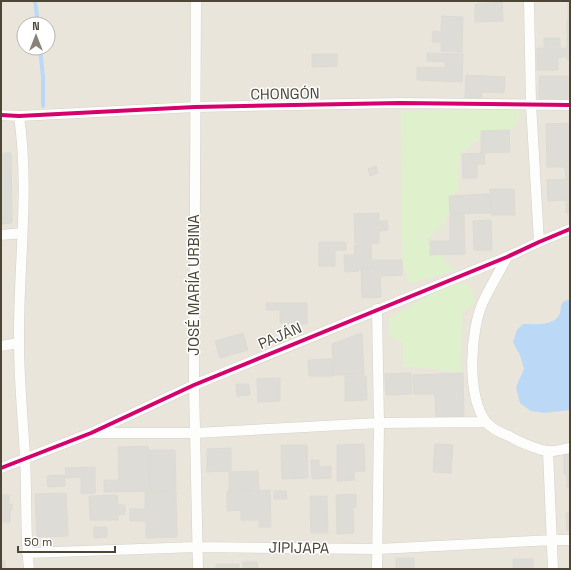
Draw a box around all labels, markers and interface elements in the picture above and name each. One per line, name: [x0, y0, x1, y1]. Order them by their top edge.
north arrow: [16, 16, 56, 56]
text: N: [32, 19, 40, 33]
street label: CHONGÓN: [250, 83, 320, 104]
street label: JOSÉ MARÍA URBINA: [184, 214, 203, 356]
street label: PAJÁN: [255, 318, 304, 353]
scale bar: [18, 528, 115, 554]
text: 50 m: [24, 534, 52, 550]
street label: JIPIJAPA: [268, 537, 330, 558]

